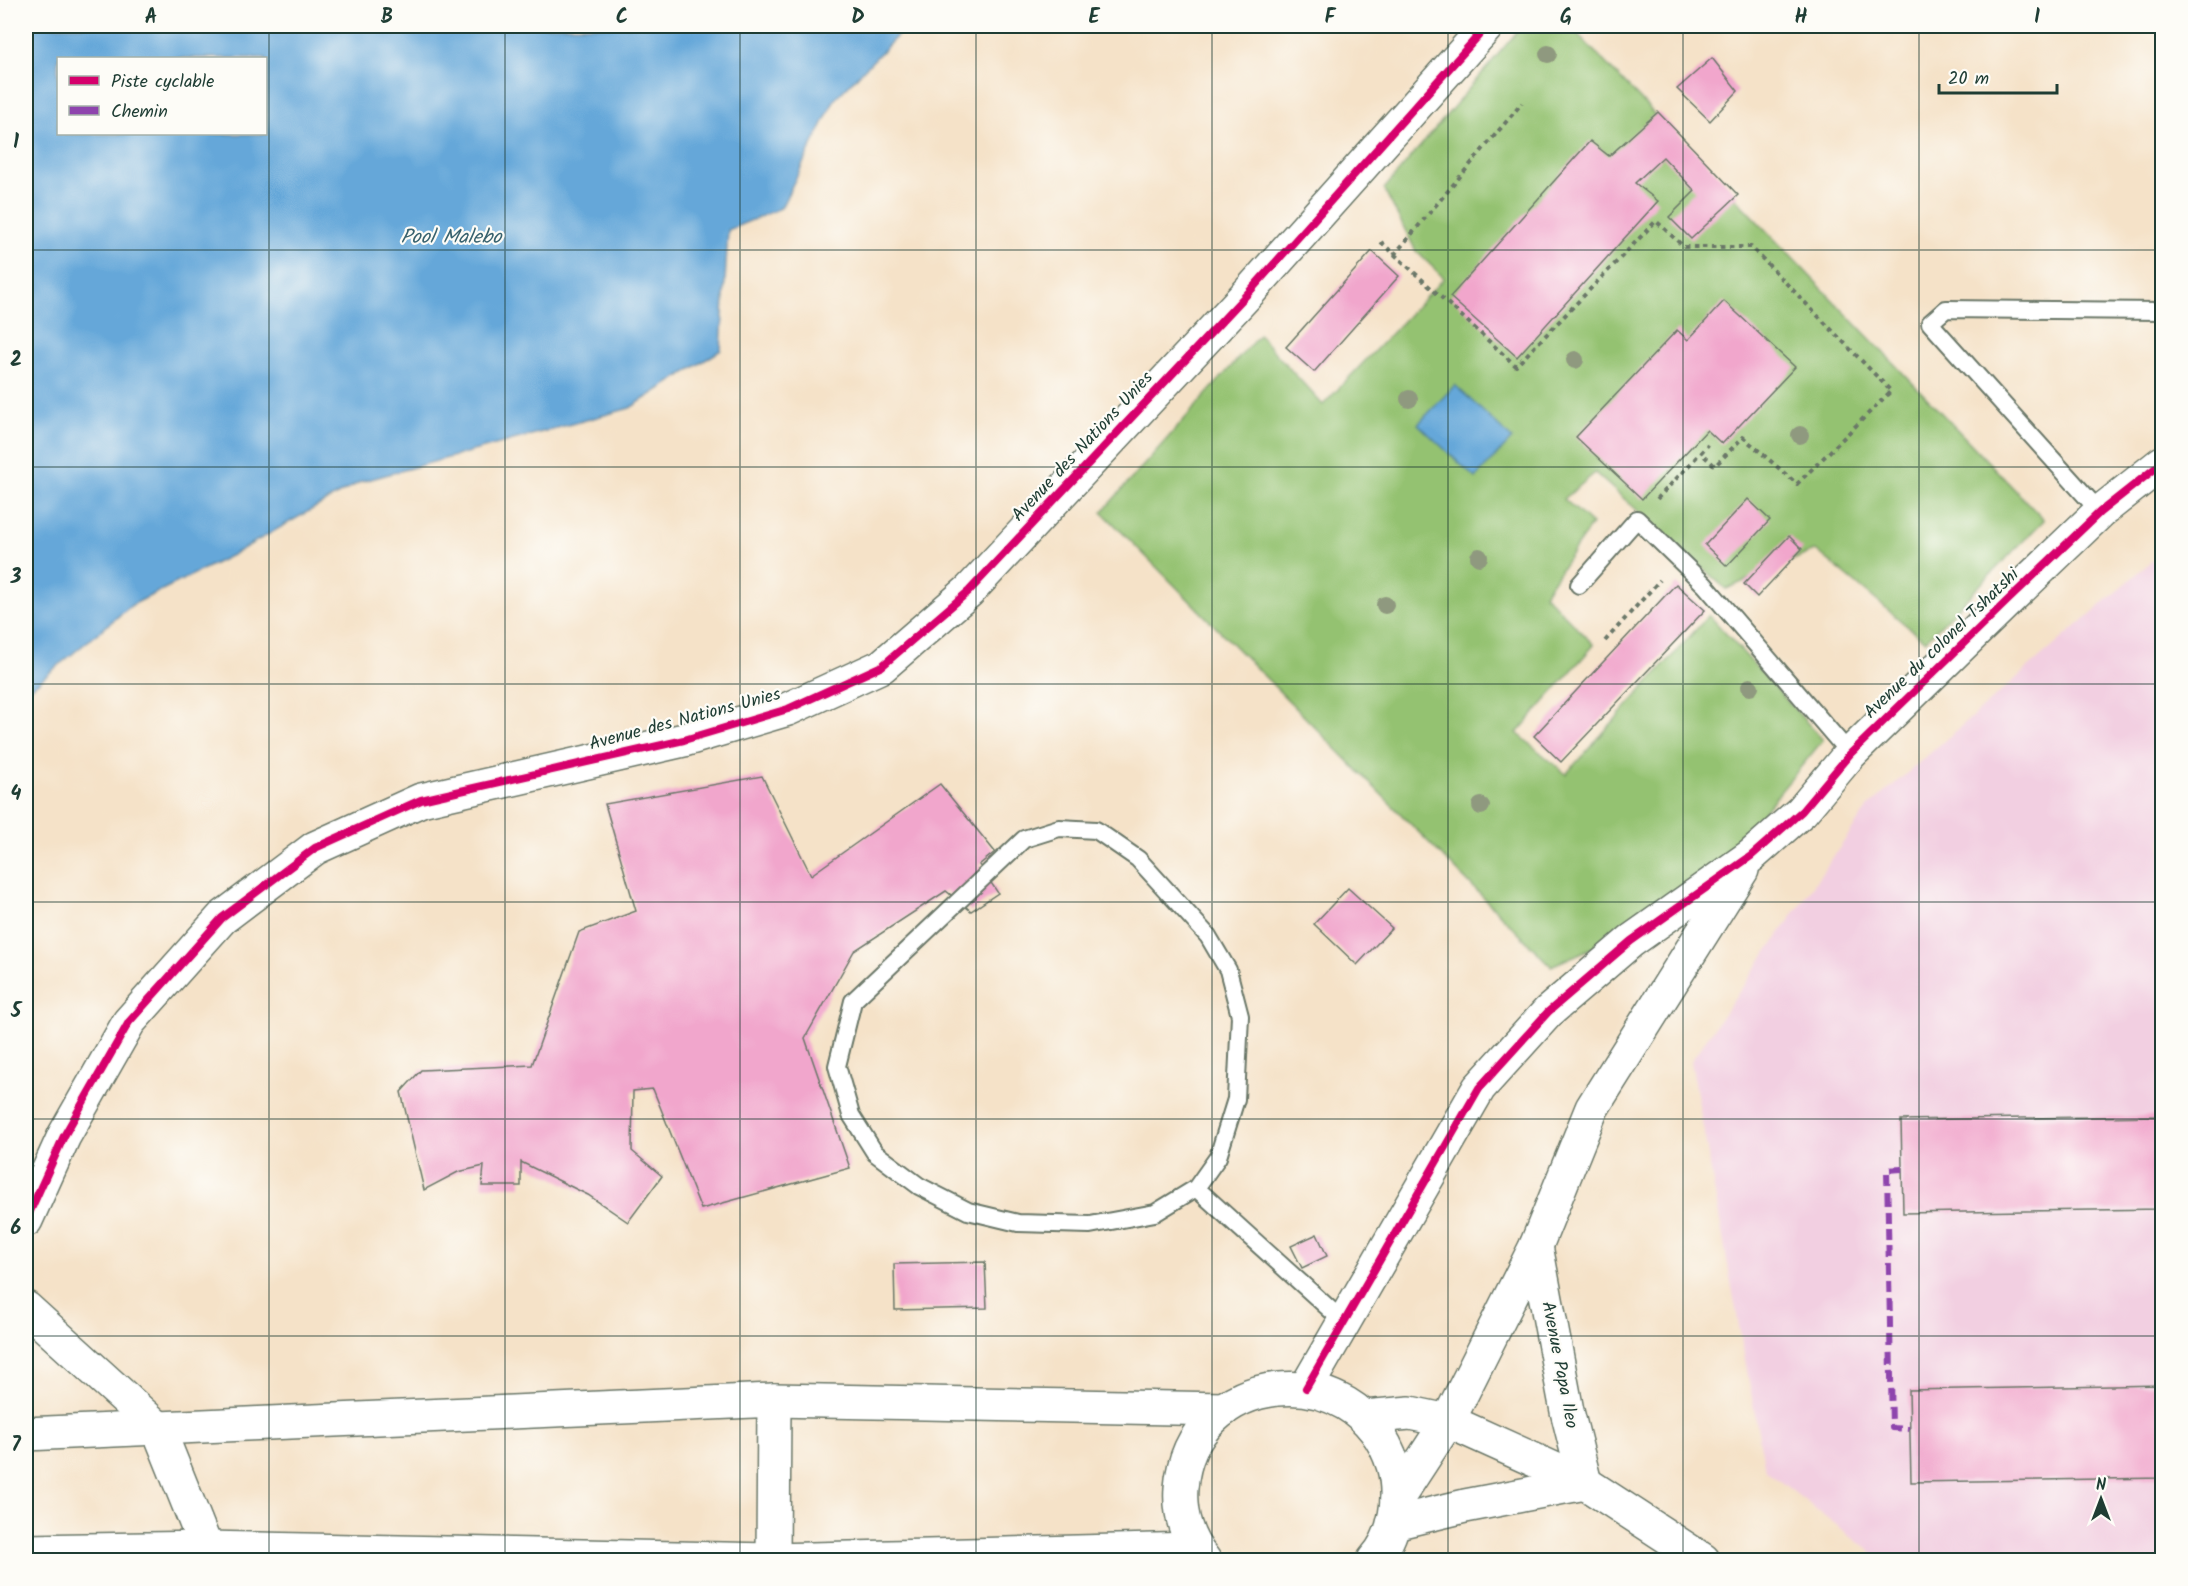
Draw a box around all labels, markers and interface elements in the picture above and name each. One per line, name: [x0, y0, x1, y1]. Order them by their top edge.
text: A: [145, 2, 157, 34]
text: B: [381, 2, 393, 34]
text: C: [616, 2, 628, 34]
text: D: [851, 2, 865, 34]
text: E: [1088, 2, 1100, 34]
text: F: [1325, 2, 1337, 34]
text: G: [1560, 2, 1572, 34]
text: H: [1794, 2, 1808, 34]
text: I: [2034, 2, 2040, 34]
legend: [57, 57, 267, 135]
scale bar: [1939, 57, 2058, 95]
text: 20 m: [1948, 65, 1989, 94]
text: Piste cyclable: [111, 68, 214, 97]
text: Chemin: [111, 98, 168, 127]
text: 1: [13, 127, 19, 159]
water label: Pool Malebo: [401, 222, 503, 254]
text: 2: [10, 345, 22, 377]
street label: Avenue des Nations Unies: [1005, 365, 1161, 529]
street label: Avenue du colonel Tshatshi: [1857, 561, 2027, 726]
text: 3: [10, 562, 22, 594]
street label: Avenue des Nations Unies: [586, 680, 784, 760]
text: 4: [11, 779, 22, 811]
text: 5: [10, 996, 23, 1028]
text: 6: [11, 1213, 22, 1245]
street label: Avenue Papa Ileo: [1532, 1299, 1586, 1431]
text: 7: [11, 1430, 21, 1462]
north arrow: [2071, 1469, 2131, 1529]
text: N: [2096, 1473, 2106, 1498]

